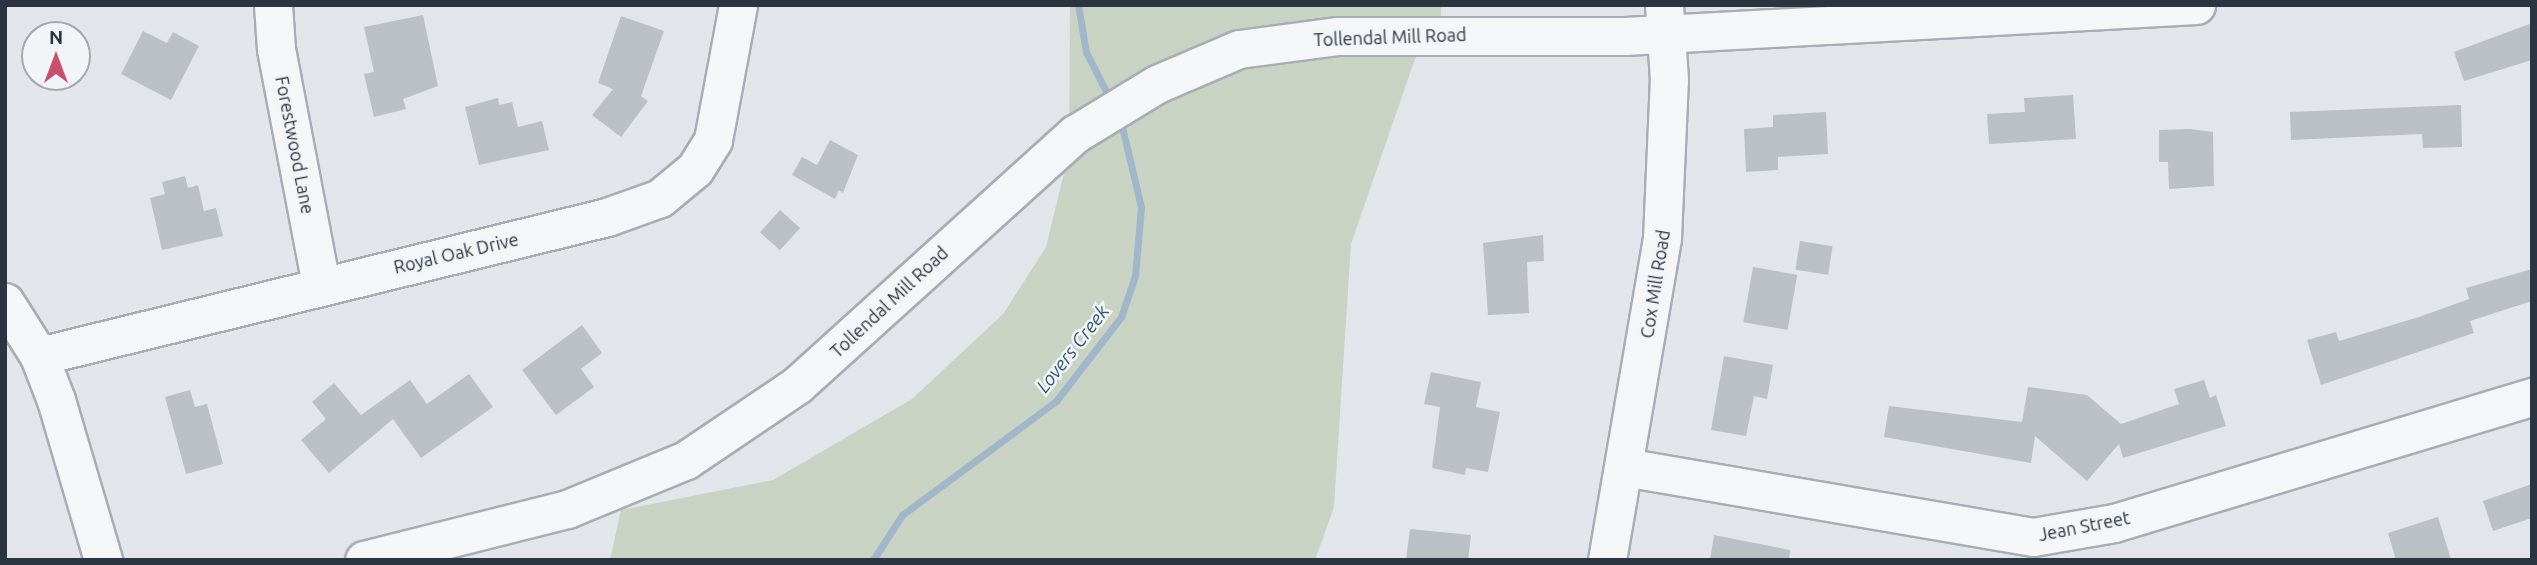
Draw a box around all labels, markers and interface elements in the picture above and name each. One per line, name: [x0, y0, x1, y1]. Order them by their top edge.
north arrow: [21, 21, 91, 91]
street label: Tollendal Mill Road: [1313, 24, 1467, 50]
text: N: [49, 26, 63, 48]
street label: Forestwood Lane: [271, 74, 319, 216]
street label: Royal Oak Drive: [392, 228, 520, 278]
street label: Cox Mill Road: [1636, 228, 1674, 340]
street label: Tollendal Mill Road: [826, 242, 952, 362]
water label: Lovers Creek: [1032, 301, 1114, 397]
street label: Jean Street: [2036, 507, 2132, 545]

